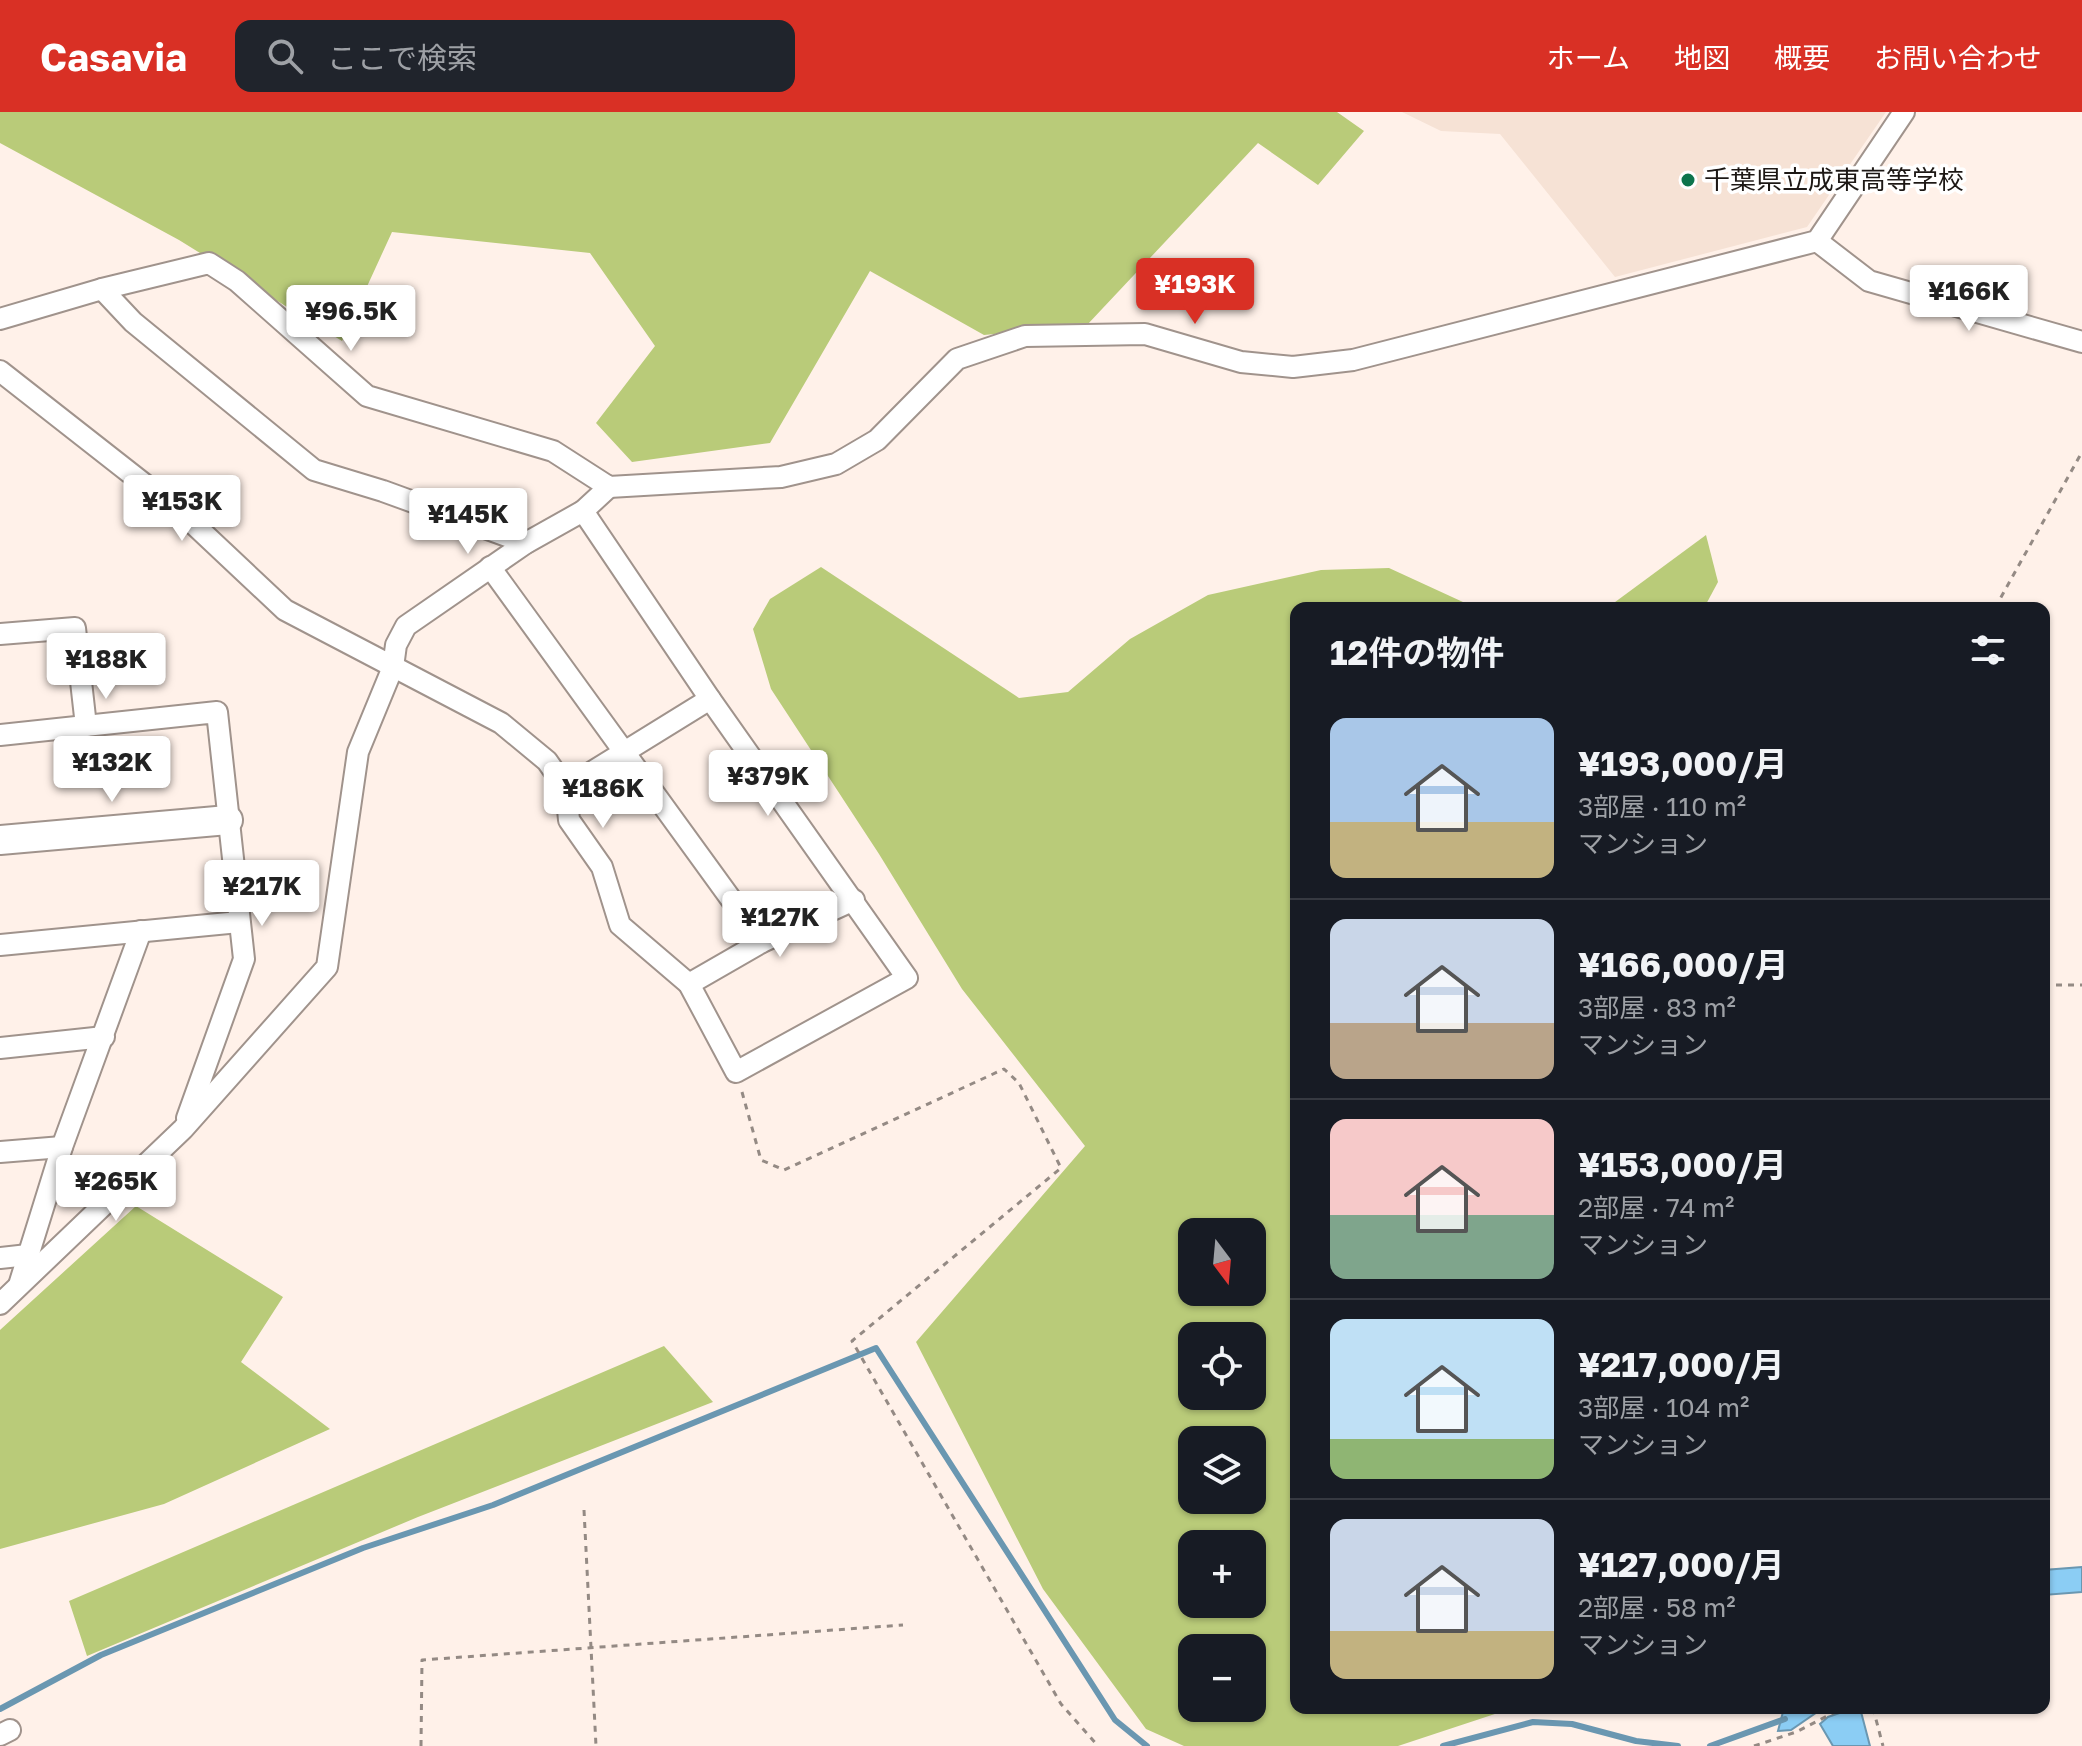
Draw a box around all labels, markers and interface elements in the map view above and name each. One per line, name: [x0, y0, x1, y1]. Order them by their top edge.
search box: [235, 20, 795, 92]
text: Casavia: [40, 34, 187, 79]
icon: search: [263, 34, 307, 78]
text: ここで検索: [327, 40, 477, 76]
text: ホーム: [1547, 41, 1630, 74]
text: 地図: [1674, 41, 1730, 74]
text: 概要: [1774, 41, 1830, 74]
text: お問い合わせ: [1874, 41, 2042, 74]
place label: 千葉県立成東高等学校: [1704, 164, 1964, 195]
marker: 千葉県立成東高等学校: [1679, 171, 1697, 189]
pin: ¥193K: [1139, 258, 1251, 326]
pin: ¥166K: [1913, 265, 2025, 333]
text: ¥193K: [1154, 268, 1236, 299]
text: ¥166K: [1928, 275, 2010, 306]
pin: ¥96.5K: [286, 285, 416, 353]
text: ¥96.5K: [304, 295, 398, 326]
pin: ¥153K: [126, 475, 238, 543]
text: ¥153K: [141, 485, 223, 516]
pin: ¥145K: [412, 488, 524, 556]
text: ¥145K: [427, 498, 509, 529]
icon: filters: [1966, 628, 2010, 672]
text: 12件の物件: [1330, 632, 1504, 672]
pin: ¥188K: [50, 633, 162, 701]
text: ¥188K: [65, 643, 147, 674]
pin: ¥132K: [56, 736, 168, 804]
text: ¥193,000/月: [1578, 743, 1788, 783]
text: ¥132K: [71, 746, 153, 777]
pin: ¥379K: [712, 750, 824, 818]
icon: home: [1394, 750, 1490, 846]
text: ¥379K: [727, 760, 809, 791]
pin: ¥186K: [547, 762, 659, 830]
text: ¥186K: [562, 772, 644, 803]
text: 3部屋 · 110 m²: [1578, 791, 1746, 822]
text: マンション: [1578, 828, 1708, 859]
pin: ¥217K: [206, 860, 318, 928]
text: ¥217K: [222, 870, 302, 901]
pin: ¥127K: [724, 891, 836, 959]
text: ¥127K: [740, 901, 820, 932]
text: ¥166,000/月: [1578, 944, 1789, 984]
icon: home: [1394, 951, 1490, 1047]
text: 3部屋 · 83 m²: [1578, 992, 1736, 1023]
text: マンション: [1578, 1029, 1708, 1060]
text: ¥153,000/月: [1578, 1144, 1787, 1184]
icon: home: [1394, 1151, 1490, 1247]
pin: ¥265K: [60, 1155, 172, 1223]
text: ¥265K: [74, 1165, 158, 1196]
text: 2部屋 · 74 m²: [1578, 1192, 1734, 1223]
north arrow: [1178, 1218, 1266, 1306]
map controls: [1178, 1218, 1266, 1722]
text: マンション: [1578, 1229, 1708, 1260]
button: locate: [1178, 1322, 1266, 1410]
text: ¥217,000/月: [1578, 1344, 1785, 1384]
icon: home: [1394, 1351, 1490, 1447]
text: 3部屋 · 104 m²: [1578, 1392, 1749, 1423]
button: layers: [1178, 1426, 1266, 1514]
text: マンション: [1578, 1429, 1708, 1460]
button: +: [1178, 1530, 1266, 1618]
text: ¥127,000/月: [1578, 1544, 1785, 1584]
icon: home: [1394, 1551, 1490, 1647]
text: 2部屋 · 58 m²: [1578, 1592, 1736, 1623]
text: マンション: [1578, 1629, 1708, 1660]
button: −: [1178, 1634, 1266, 1722]

